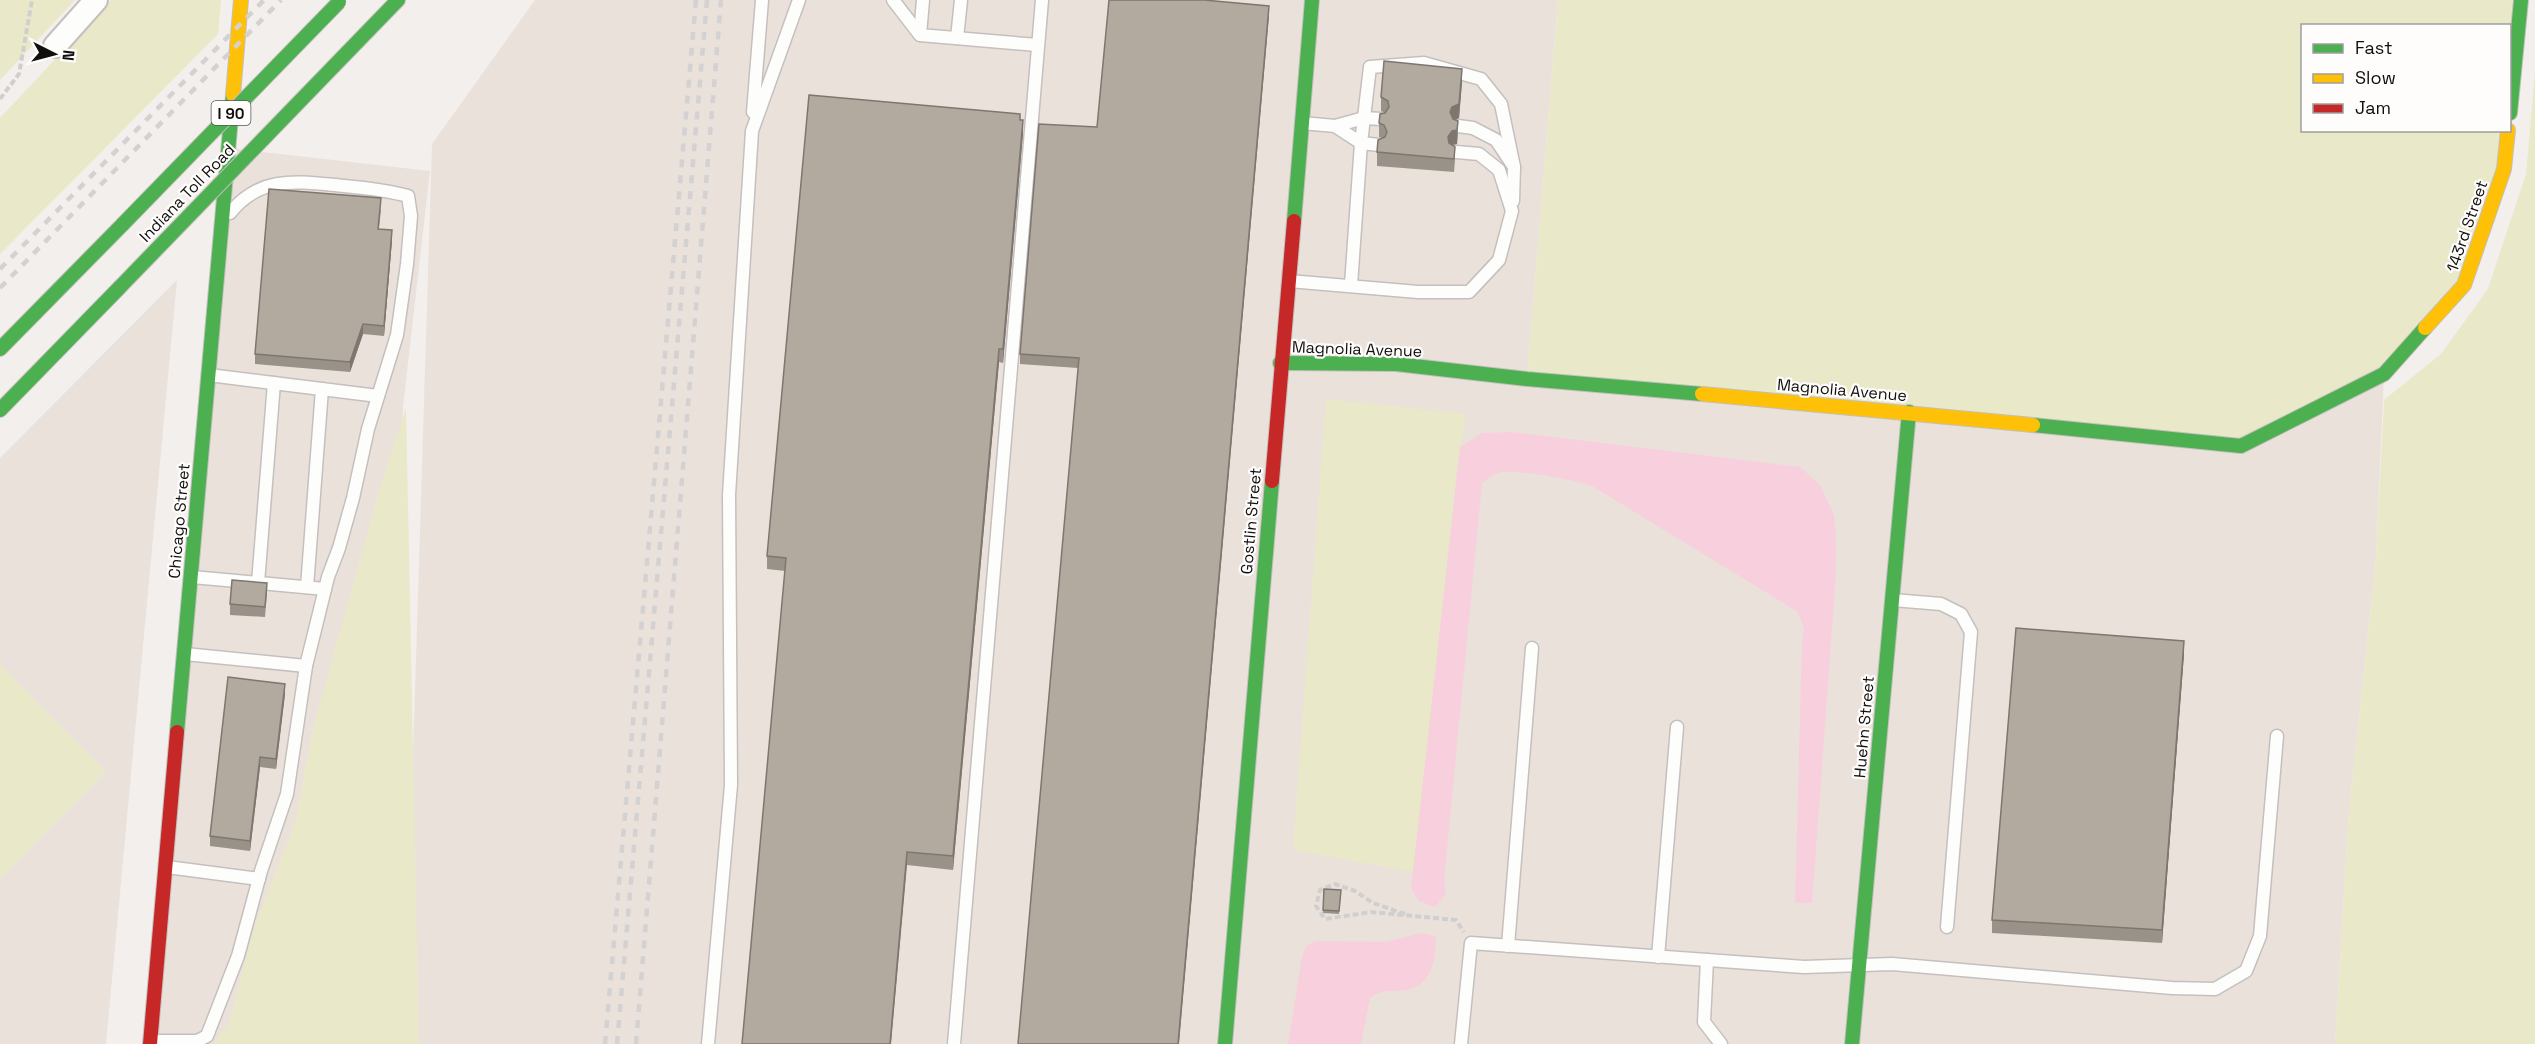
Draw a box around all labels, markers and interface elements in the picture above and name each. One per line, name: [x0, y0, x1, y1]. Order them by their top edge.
north arrow: [24, 24, 84, 84]
legend: [2301, 24, 2511, 132]
text: Fast: [2355, 36, 2392, 59]
text: N: [57, 49, 79, 62]
text: Slow: [2355, 66, 2396, 89]
text: Jam: [2355, 96, 2391, 119]
road number: I 90: [212, 101, 250, 125]
street label: Indiana Toll Road: [135, 139, 239, 247]
street label: 143rd Street: [2442, 177, 2492, 275]
street label: Magnolia Avenue: [1292, 336, 1422, 362]
street label: Magnolia Avenue: [1776, 374, 1908, 406]
street label: Chicago Street: [163, 462, 195, 580]
street label: Gostlin Street: [1236, 467, 1266, 575]
street label: Huehn Street: [1849, 675, 1879, 779]

